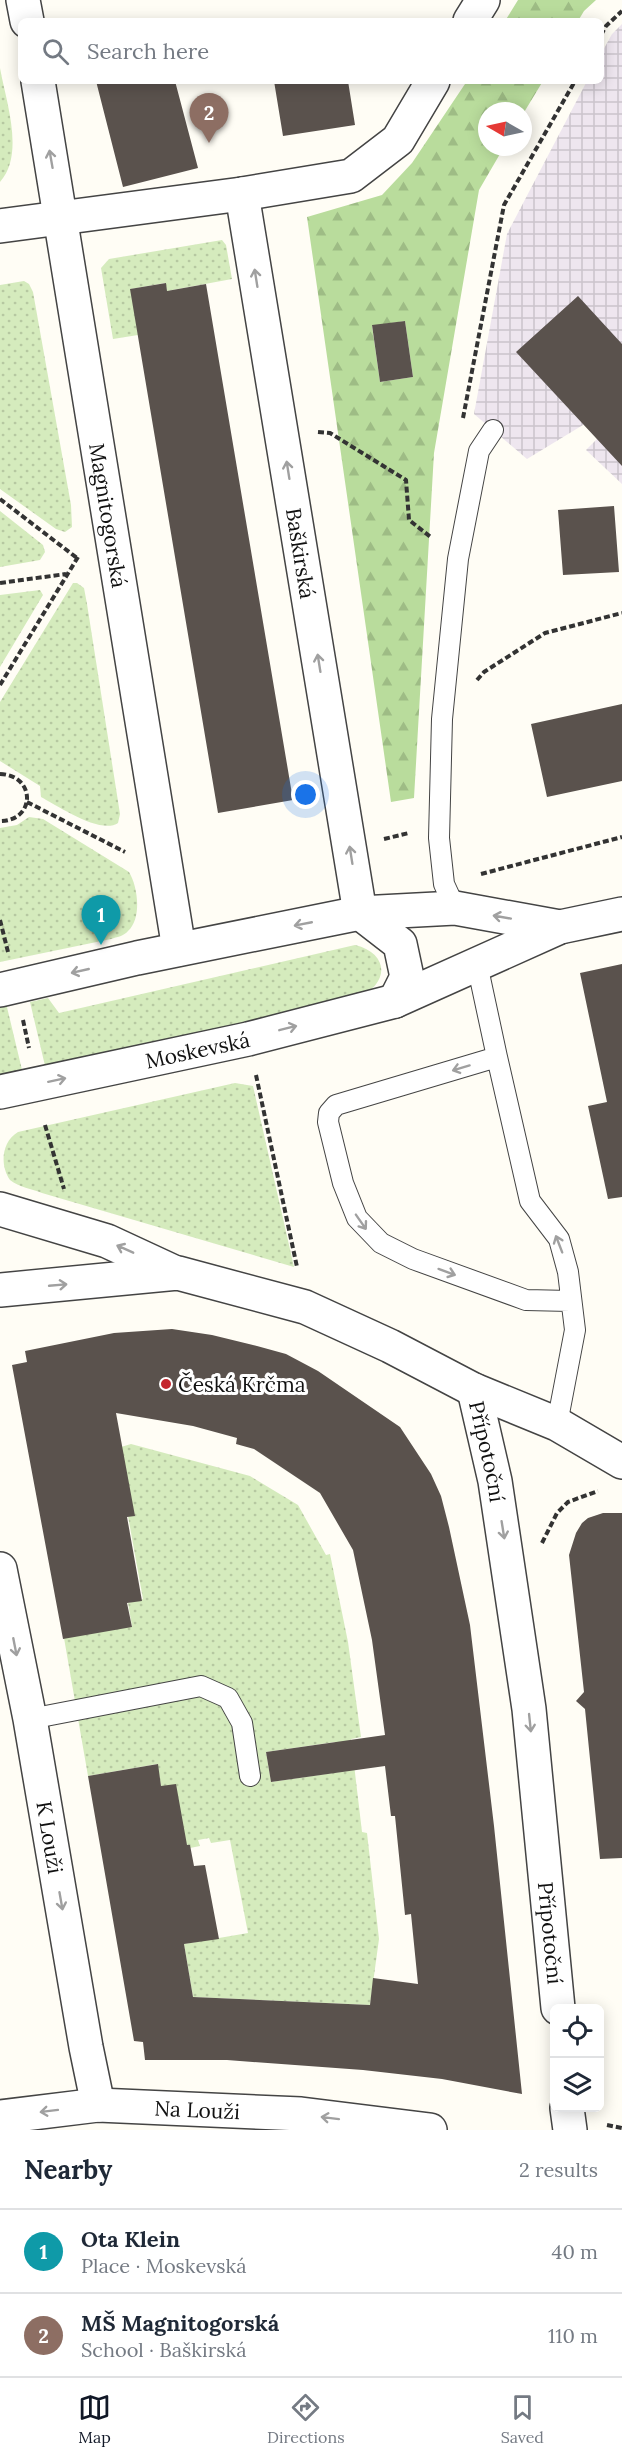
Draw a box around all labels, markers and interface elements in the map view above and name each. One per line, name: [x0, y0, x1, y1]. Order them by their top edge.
search box: [18, 18, 604, 84]
icon: search: [39, 35, 72, 68]
text: Search here: [87, 37, 209, 65]
pin: 2: [190, 94, 228, 143]
north arrow: [478, 102, 532, 156]
one-way arrow: [45, 149, 56, 169]
one-way arrow: [250, 268, 261, 288]
street label: Magnitogorská: [84, 441, 134, 590]
one-way arrow: [282, 461, 293, 480]
street label: Baškirská: [280, 506, 322, 601]
one-way arrow: [313, 653, 324, 673]
your location: [291, 780, 320, 809]
one-way arrow: [345, 846, 356, 865]
pin: 1: [82, 896, 120, 945]
one-way arrow: [493, 911, 513, 922]
one-way arrow: [294, 919, 313, 930]
one-way arrow: [71, 965, 90, 977]
one-way arrow: [279, 1022, 298, 1034]
street label: Moskevská: [143, 1025, 252, 1074]
one-way arrow: [452, 1063, 471, 1074]
one-way arrow: [47, 1073, 66, 1085]
one-way arrow: [355, 1213, 367, 1229]
one-way arrow: [553, 1235, 564, 1253]
one-way arrow: [116, 1243, 134, 1255]
one-way arrow: [437, 1267, 456, 1278]
one-way arrow: [48, 1279, 68, 1290]
place label: Česká Krčma: [178, 1371, 306, 1398]
marker: Česká Krčma: [159, 1377, 173, 1391]
street label: Přípotoční: [463, 1398, 511, 1504]
one-way arrow: [497, 1519, 508, 1539]
one-way arrow: [10, 1637, 21, 1657]
one-way arrow: [525, 1712, 536, 1732]
street label: K Louži: [31, 1799, 70, 1876]
street label: Přípotoční: [532, 1881, 569, 1986]
one-way arrow: [56, 1891, 67, 1911]
map controls: [550, 2004, 604, 2112]
button: locate: [550, 2004, 604, 2058]
button: layers: [550, 2058, 604, 2112]
street label: Na Louži: [154, 2094, 241, 2125]
one-way arrow: [40, 2106, 60, 2117]
one-way arrow: [321, 2112, 341, 2123]
text: Nearby: [24, 2153, 112, 2186]
text: 2 results: [519, 2157, 598, 2182]
text: Ota Klein: [81, 2225, 180, 2253]
text: 1: [39, 2239, 48, 2264]
text: 40 m: [552, 2239, 598, 2264]
text: Place · Moskevská: [81, 2253, 247, 2278]
text: MŠ Magnitogorská: [81, 2309, 279, 2337]
text: 2: [38, 2323, 49, 2348]
text: 110 m: [548, 2323, 598, 2348]
text: School · Baškirská: [81, 2337, 247, 2362]
tab: Map: [78, 2391, 111, 2447]
tab: Directions: [267, 2391, 345, 2447]
tab: Saved: [501, 2391, 544, 2447]

